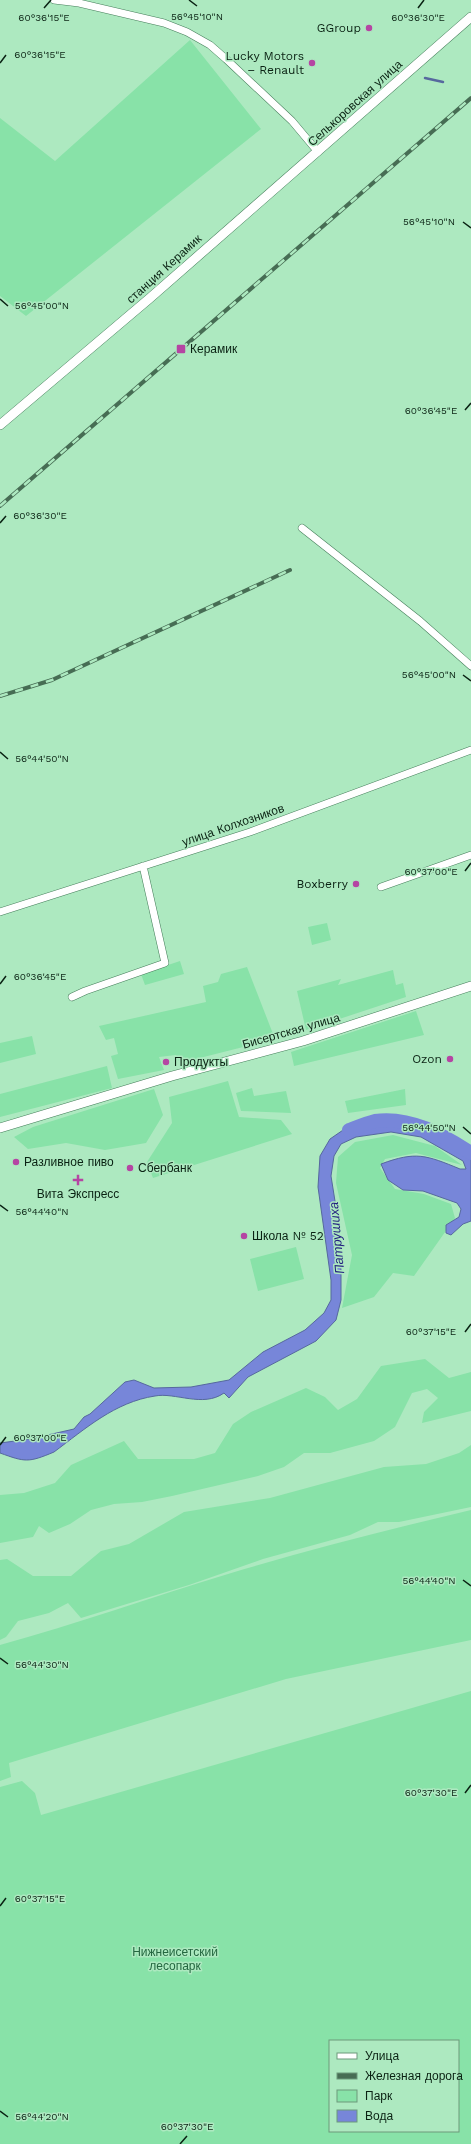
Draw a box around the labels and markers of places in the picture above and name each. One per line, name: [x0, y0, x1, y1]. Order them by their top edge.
place label: GGroup: [317, 21, 361, 35]
marker: GGroup: [364, 23, 374, 33]
place label: Lucky Motors – Renault: [226, 49, 304, 77]
marker: Lucky Motors – Renault: [307, 58, 317, 68]
place label: Керамик: [190, 342, 238, 356]
marker: Керамик: [175, 343, 187, 355]
place label: Boxberry: [296, 877, 349, 891]
marker: Boxberry: [351, 879, 361, 889]
place label: Ozon: [412, 1052, 442, 1066]
marker: Ozon: [445, 1054, 455, 1064]
place label: Продукты: [174, 1055, 228, 1069]
marker: Продукты: [161, 1057, 171, 1067]
place label: Разливное пиво: [24, 1155, 114, 1169]
marker: Разливное пиво: [11, 1157, 21, 1167]
place label: Сбербанк: [138, 1161, 193, 1175]
marker: Сбербанк: [125, 1163, 135, 1173]
marker: Вита Экспресс: [73, 1175, 83, 1185]
place label: Вита Экспресс: [37, 1187, 119, 1201]
place label: Школа № 52: [252, 1229, 324, 1243]
marker: Школа № 52: [239, 1231, 249, 1241]

